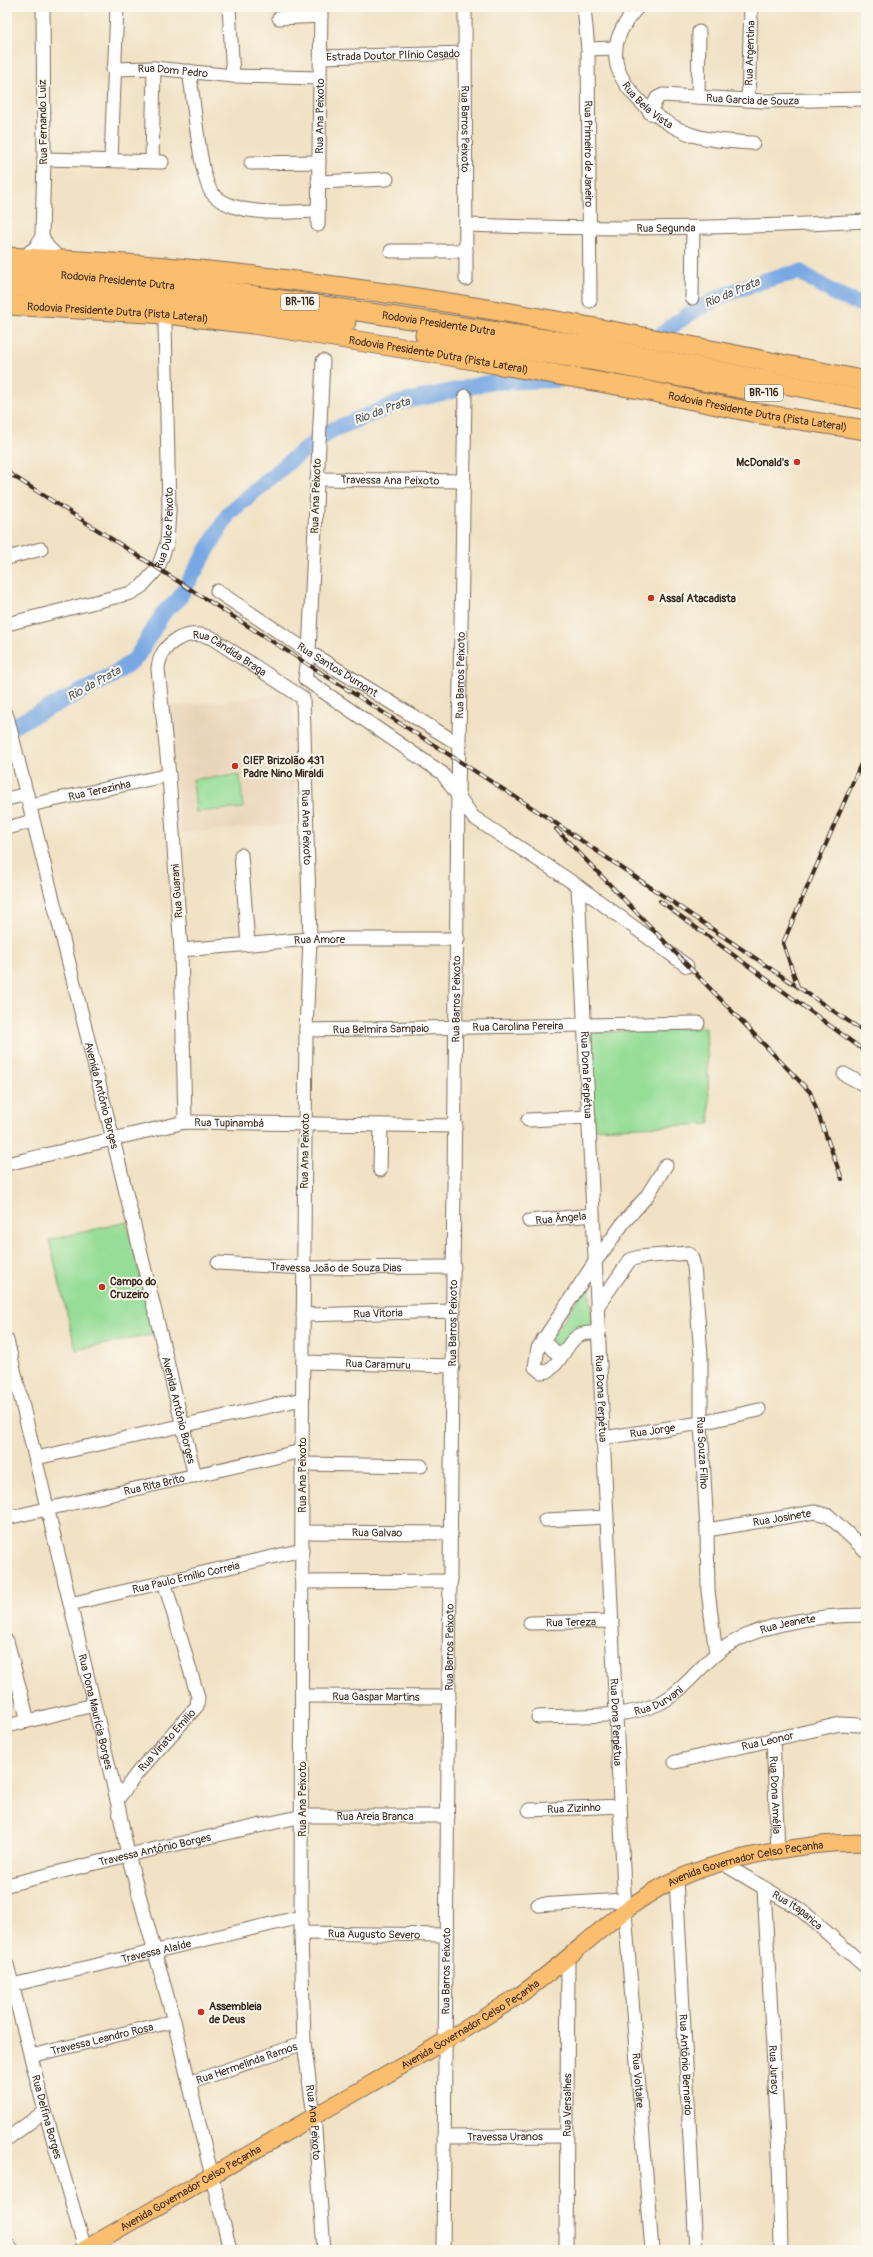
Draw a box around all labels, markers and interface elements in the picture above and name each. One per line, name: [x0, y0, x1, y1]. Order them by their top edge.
street label: Rua Argentina: [742, 20, 757, 86]
street label: Estrada Doutor Plínio Casado: [326, 47, 460, 63]
street label: Rua Dom Pedro: [138, 61, 209, 80]
street label: Rua Ana Peixoto: [312, 78, 327, 154]
street label: Rua Fernando Luiz: [36, 79, 50, 165]
street label: Rua Bela Vista: [619, 79, 675, 131]
street label: Rua Barros Peixoto: [459, 85, 472, 173]
street label: Rua Garcia de Souza: [706, 91, 799, 108]
street label: Rua Primeiro de Janeiro: [582, 100, 596, 207]
street label: Rua Segunda: [636, 221, 696, 235]
street label: Rodovia Presidente Dutra: [60, 269, 175, 292]
water label: Rio da Prata: [702, 274, 763, 311]
road number: BR-116: [281, 294, 319, 310]
street label: Rodovia Presidente Dutra (Pista Lateral): [27, 300, 209, 325]
street label: Rodovia Presidente Dutra: [381, 308, 496, 338]
street label: Rodovia Presidente Dutra (Pista Lateral): [348, 333, 529, 376]
road number: BR-116: [745, 385, 783, 401]
street label: Rodovia Presidente Dutra (Pista Lateral): [667, 389, 848, 434]
water label: Rio da Prata: [352, 393, 413, 428]
place label: McDonald's: [736, 456, 789, 469]
marker: McDonald's: [792, 457, 802, 467]
street label: Rua Ana Peixoto: [308, 458, 324, 534]
street label: Travessa Ana Peixoto: [341, 473, 440, 487]
street label: Rua Dulce Peixoto: [152, 487, 176, 571]
place label: Assaí Atacadista: [659, 592, 736, 605]
marker: Assaí Atacadista: [646, 593, 656, 603]
street label: Rua Cândida Braga: [193, 628, 269, 679]
street label: Rua Barros Peixoto: [453, 631, 467, 719]
street label: Rua Santos Dumont: [295, 640, 381, 700]
water label: Rio da Prata: [65, 663, 124, 705]
place label: CIEP Brizolão 431 Padre Nino Miraldi: [243, 754, 324, 780]
marker: CIEP Brizolão 431 Padre Nino Miraldi: [230, 761, 240, 771]
street label: Rua Terezinha: [67, 777, 132, 803]
street label: Rua Ana Peixoto: [299, 789, 314, 865]
street label: Rua Guarani: [169, 863, 185, 919]
street label: Rua Amore: [293, 932, 346, 947]
street label: Rua Barros Peixoto: [449, 955, 463, 1043]
street label: Rua Carolina Pereira: [472, 1019, 564, 1034]
street label: Rua Belmira Sampaio: [333, 1021, 429, 1036]
street label: Rua Dona Perpétua: [578, 1031, 595, 1119]
street label: Avenida Antônio Borges: [82, 1040, 122, 1150]
street label: Rua Ana Peixoto: [298, 1113, 312, 1189]
street label: Rua Tupinambá: [194, 1116, 264, 1130]
street label: Rua Ângela: [535, 1209, 587, 1227]
street label: Travessa João de Souza Dias: [270, 1260, 402, 1275]
place label: Campo do Cruzeiro: [110, 1275, 156, 1301]
street label: Rua Barros Peixoto: [446, 1279, 460, 1367]
marker: Campo do Cruzeiro: [97, 1282, 107, 1292]
street label: Rua Vitoria: [353, 1306, 403, 1320]
street label: Rua Dona Perpétua: [593, 1354, 610, 1442]
street label: Avenida Antônio Borges: [160, 1355, 198, 1465]
street label: Rua Caramuru: [345, 1357, 411, 1371]
street label: Rua Souza Filho: [695, 1417, 711, 1490]
street label: Rua Jorge: [629, 1420, 676, 1440]
street label: Rua Ana Peixoto: [296, 1437, 309, 1513]
street label: Rua Rita Brito: [122, 1471, 186, 1498]
street label: Rua Josinete: [752, 1506, 813, 1529]
street label: Rua Galvao: [352, 1526, 402, 1539]
street label: Rua Paulo Emilio Correia: [131, 1558, 241, 1596]
street label: Rua Barros Peixoto: [442, 1603, 456, 1691]
street label: Rua Jeanete: [758, 1612, 817, 1636]
street label: Rua Tereza: [546, 1615, 596, 1629]
street label: Rua Dona Maurícia Borges: [76, 1652, 116, 1771]
street label: Rua Dona Perpétua: [608, 1678, 625, 1766]
street label: Rua Durvani: [633, 1683, 686, 1718]
street label: Rua Gaspar Martins: [332, 1690, 420, 1703]
street label: Rua Viriato Emilio: [135, 1706, 198, 1774]
street label: Rua Leonor: [740, 1728, 795, 1753]
street label: Rua Dona Amélia: [767, 1756, 784, 1834]
street label: Rua Ana Peixoto: [296, 1761, 309, 1837]
street label: Rua Zizinho: [547, 1800, 601, 1816]
street label: Rua Areia Branca: [336, 1810, 414, 1823]
street label: Travessa Antônio Borges: [97, 1830, 212, 1869]
street label: Avenida Governador Celso Peçanha: [665, 1838, 824, 1889]
street label: Rua Itaparica: [770, 1888, 825, 1932]
street label: Rua Augusto Severo: [328, 1927, 420, 1941]
street label: Rua Barros Peixoto: [439, 1927, 453, 2015]
street label: Travessa Alaíde: [120, 1936, 193, 1966]
street label: Avenida Governador Celso Peçanha: [398, 1977, 542, 2072]
place label: Assembleia de Deus: [209, 2000, 262, 2026]
marker: Assembleia de Deus: [196, 2007, 206, 2017]
street label: Rua Antônio Bernardo: [677, 2014, 695, 2116]
street label: Travessa Leandro Rosa: [49, 2020, 154, 2057]
street label: Rua Hermelinda Ramos: [194, 2039, 299, 2087]
street label: Rua Juracy: [766, 2045, 782, 2095]
street label: Rua Voltaire: [630, 2052, 647, 2109]
street label: Rua Delfina Borges: [29, 2073, 65, 2160]
street label: Rua Versalhes: [560, 2073, 574, 2137]
street label: Rua Ana Peixoto: [303, 2084, 324, 2161]
street label: Travessa Uranos: [467, 2130, 543, 2143]
street label: Avenida Governador Celso Peçanha: [118, 2142, 263, 2234]

